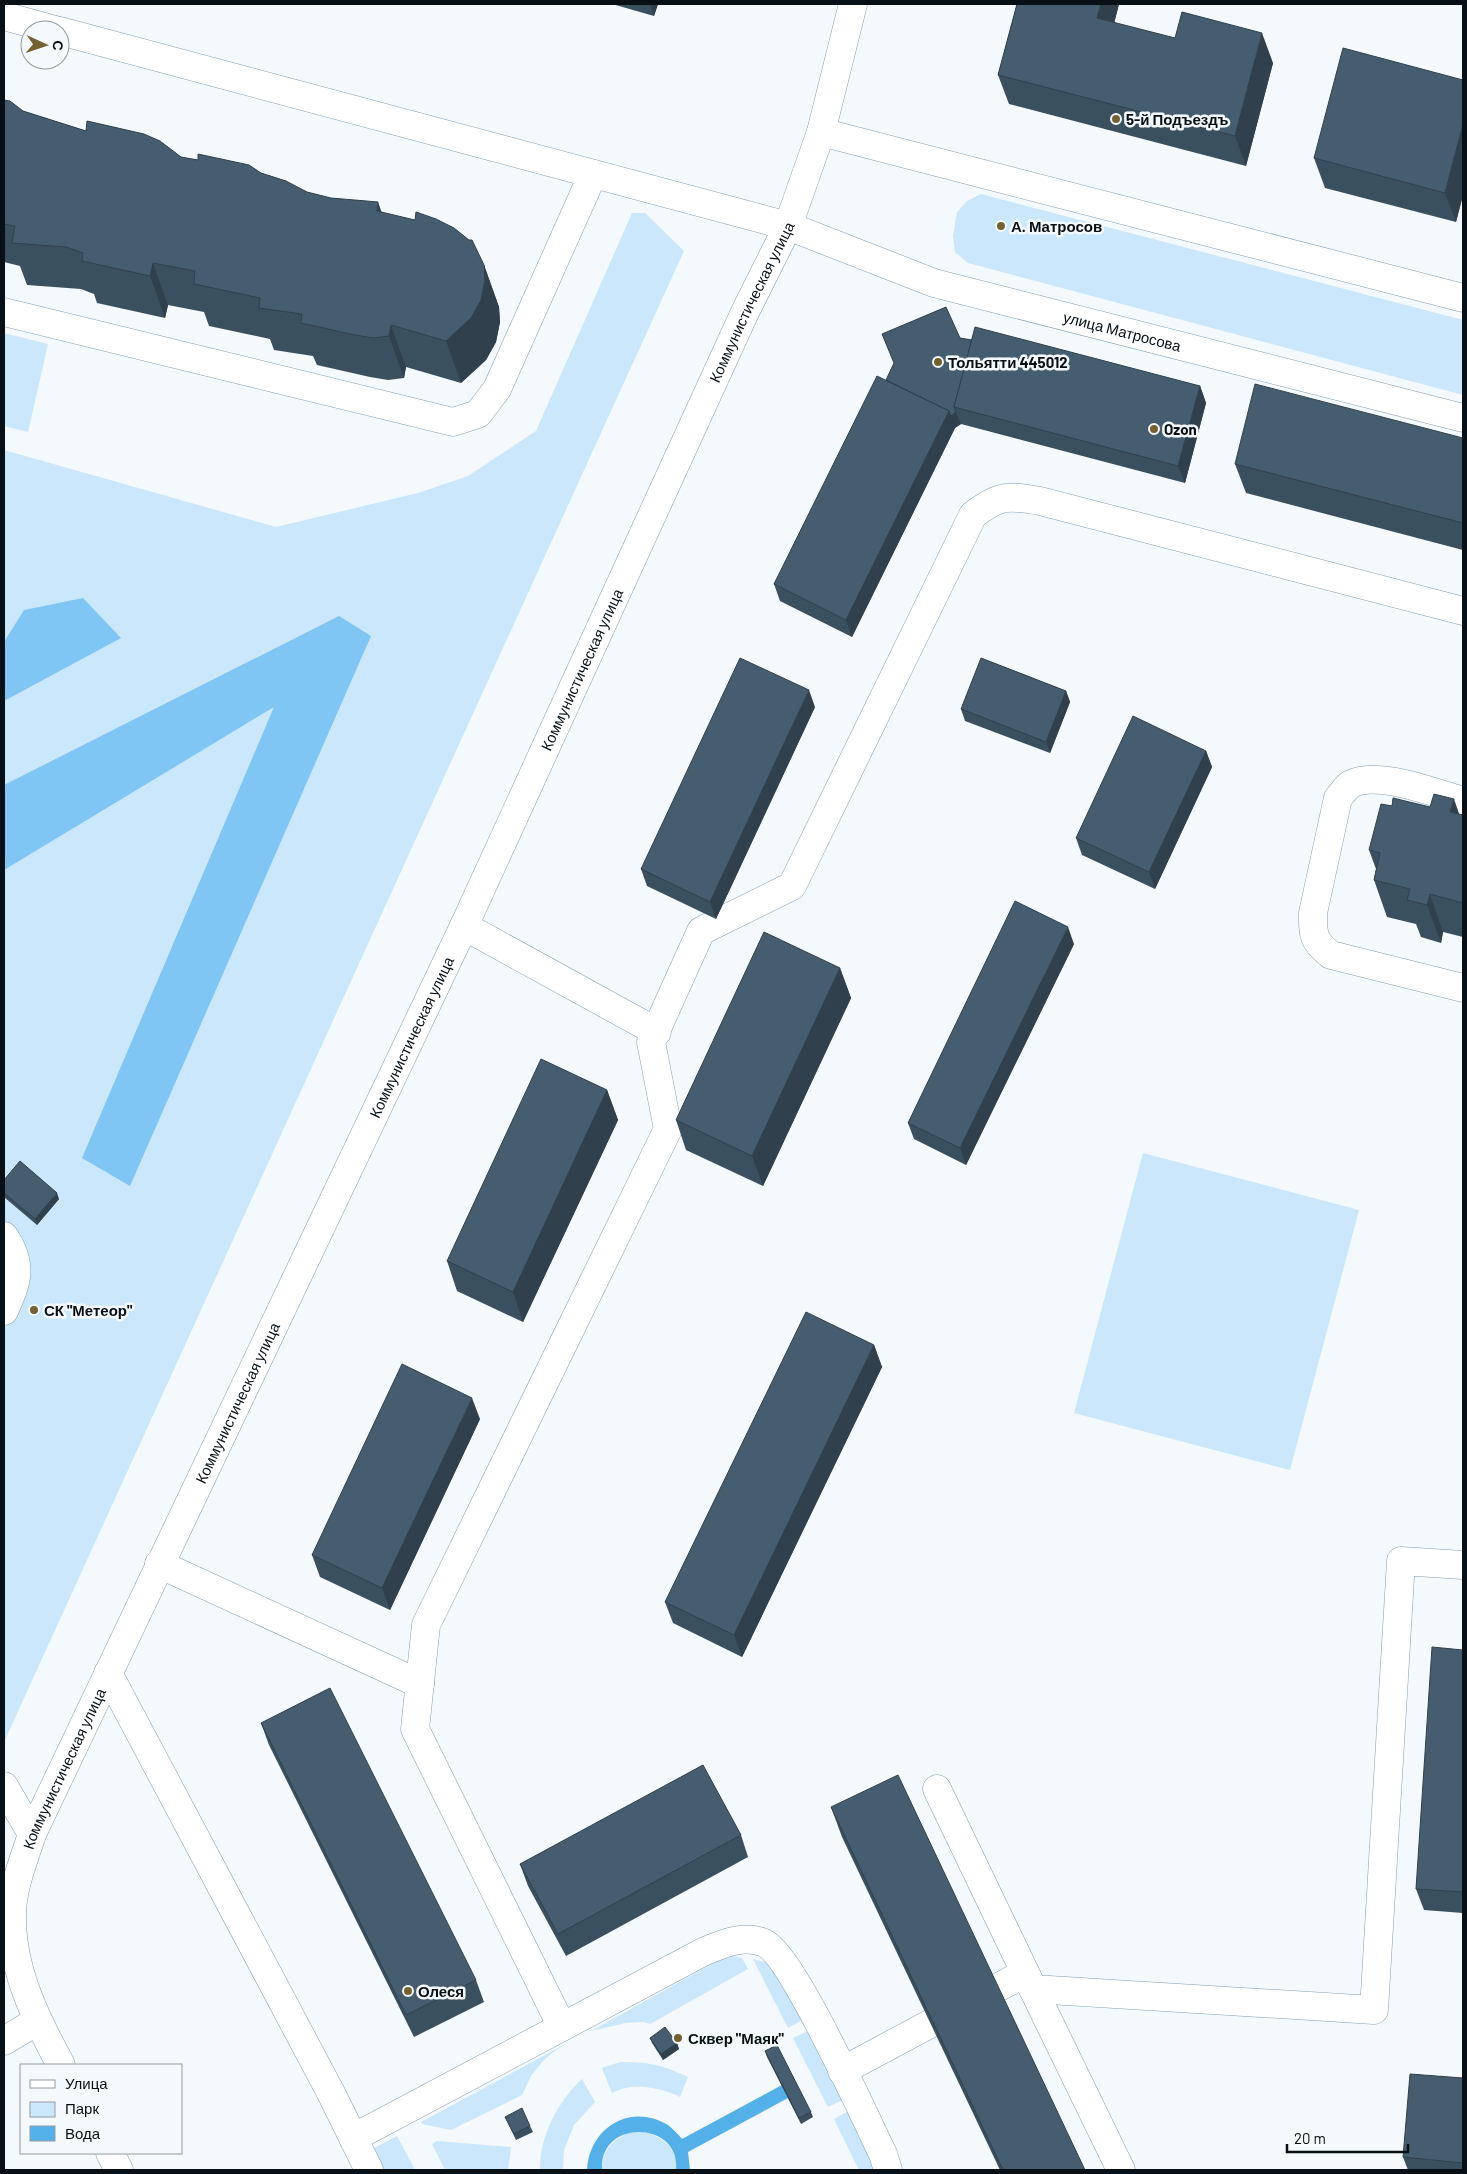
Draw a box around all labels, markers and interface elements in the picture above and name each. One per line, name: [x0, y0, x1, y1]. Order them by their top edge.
north arrow: [20, 20, 70, 70]
text: С: [50, 40, 67, 51]
place label: 5-й Подъездъ: [1126, 110, 1229, 128]
marker: 5-й Подъездъ: [1110, 113, 1122, 125]
place label: А. Матросов: [1011, 217, 1102, 235]
street label: Коммунистическая улица: [705, 218, 798, 385]
marker: А. Матросов: [995, 220, 1007, 232]
street label: улица Матросова: [1062, 307, 1184, 355]
place label: Тольятти 445012: [948, 353, 1068, 371]
marker: Тольятти 445012: [932, 356, 944, 368]
place label: Ozon: [1164, 420, 1197, 438]
marker: Ozon: [1148, 423, 1160, 435]
street label: Коммунистическая улица: [537, 585, 626, 753]
street label: Коммунистическая улица: [365, 953, 457, 1120]
place label: СК "Метеор": [44, 1301, 133, 1319]
marker: СК "Метеор": [28, 1304, 40, 1316]
street label: Коммунистическая улица: [191, 1319, 283, 1486]
street label: Коммунистическая улица: [19, 1684, 109, 1851]
place label: Олеся: [418, 1982, 464, 2000]
marker: Олеся: [402, 1985, 414, 1997]
place label: Сквер "Маяк": [688, 2029, 785, 2047]
marker: Сквер "Маяк": [672, 2032, 684, 2044]
legend: [20, 2064, 182, 2154]
text: Улица: [65, 2074, 108, 2092]
text: Парк: [65, 2099, 99, 2117]
scale bar: [1287, 2122, 1408, 2154]
text: Вода: [65, 2124, 101, 2142]
text: 20 m: [1294, 2129, 1326, 2147]

